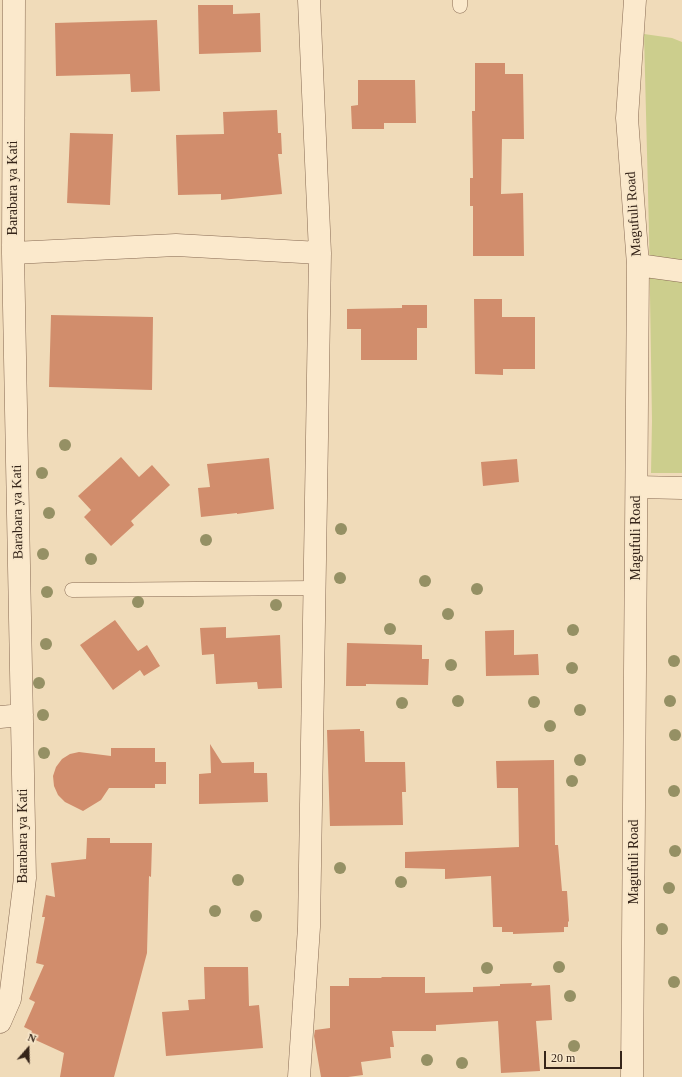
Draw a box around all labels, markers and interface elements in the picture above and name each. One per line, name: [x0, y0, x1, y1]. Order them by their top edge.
street label: Barabara ya Kati: [5, 141, 21, 235]
street label: Magufuli Road: [623, 171, 645, 257]
street label: Barabara ya Kati: [9, 464, 27, 560]
street label: Magufuli Road: [628, 495, 644, 581]
street label: Barabara ya Kati: [15, 789, 31, 883]
street label: Magufuli Road: [626, 819, 642, 905]
north arrow: [8, 1029, 48, 1069]
text: N: [26, 1031, 38, 1045]
scale bar: [546, 1043, 624, 1069]
text: 20 m: [551, 1051, 575, 1065]

